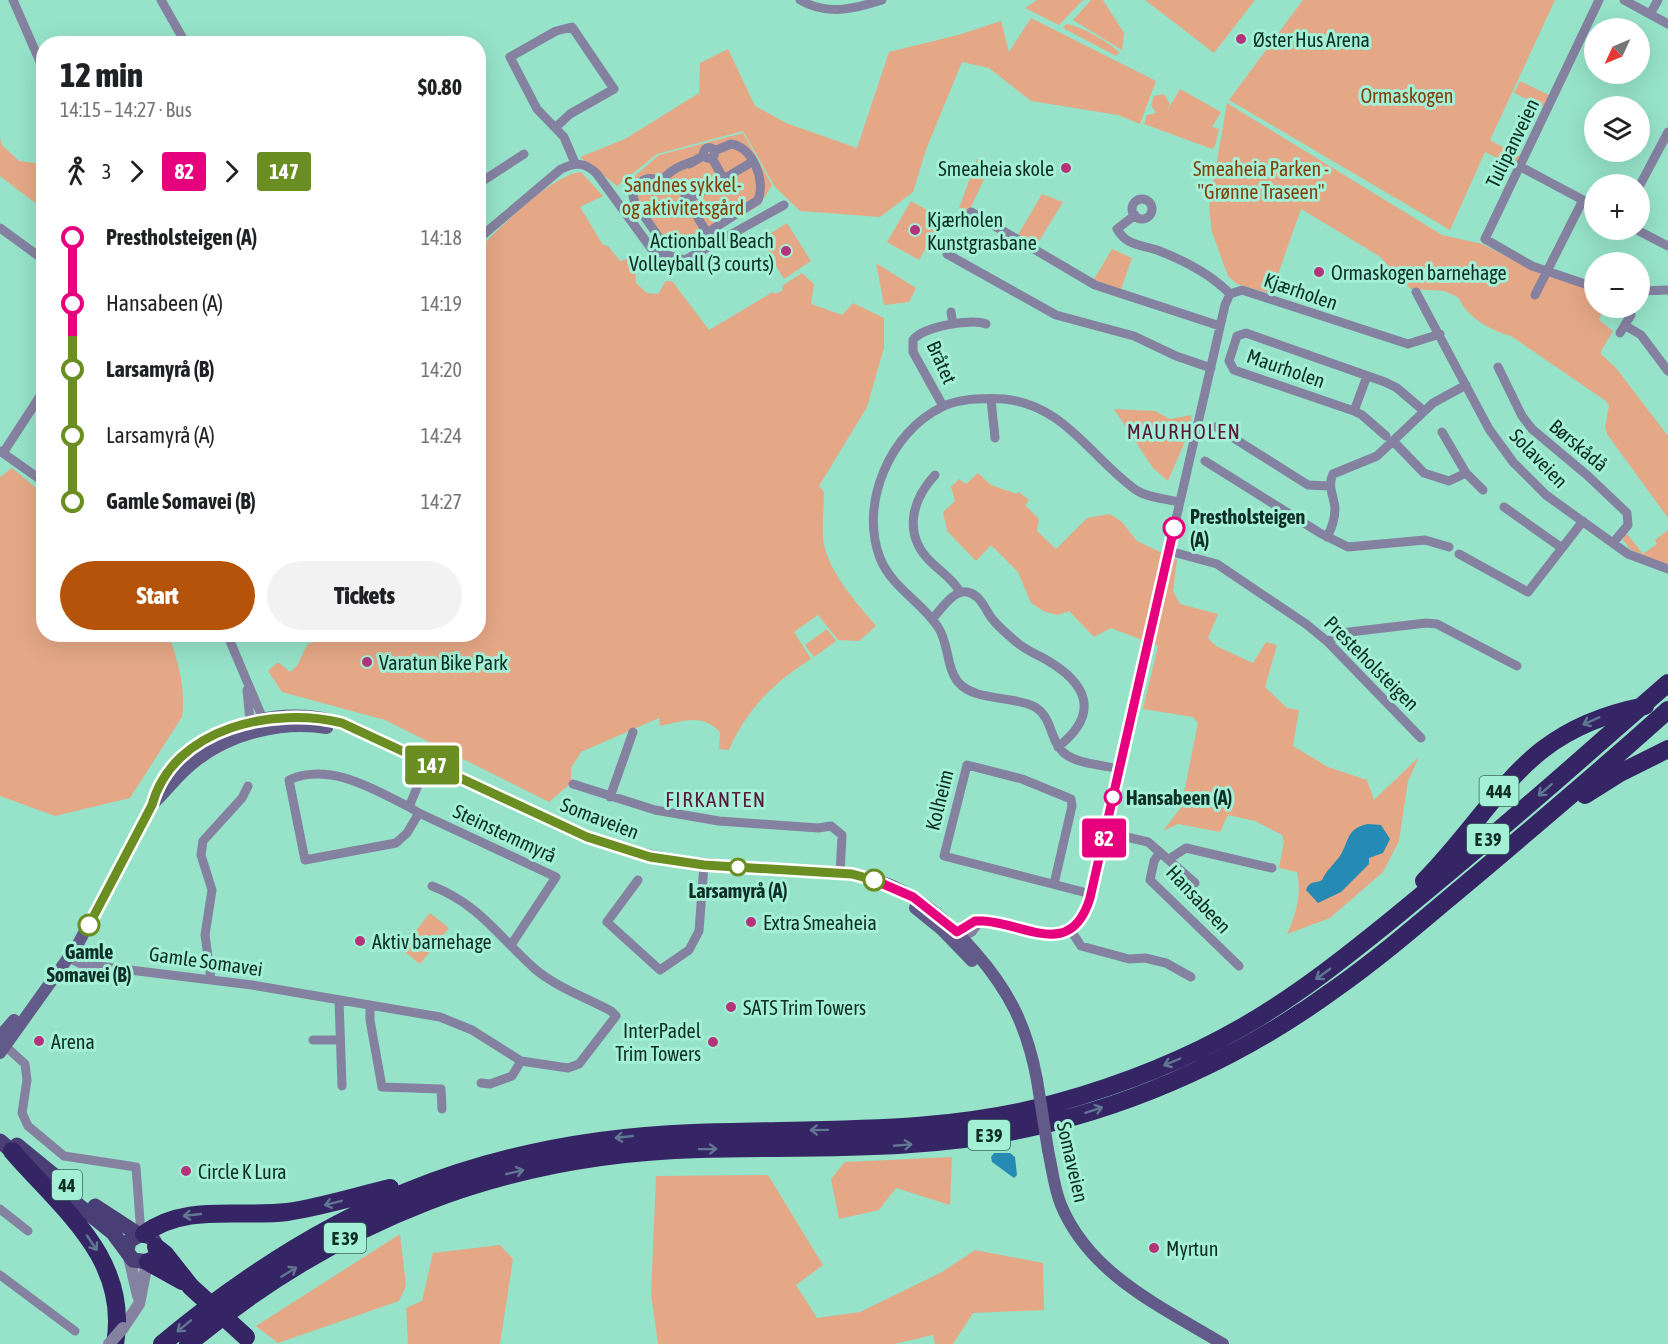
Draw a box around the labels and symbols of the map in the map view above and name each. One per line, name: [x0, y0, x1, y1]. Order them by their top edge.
north arrow: [1584, 18, 1650, 84]
place label: Øster Hus Arena: [1253, 28, 1370, 51]
marker: Øster Hus Arena: [1234, 32, 1248, 46]
park label: Ormaskogen: [1360, 84, 1454, 107]
street label: Tulipanveien: [1481, 95, 1543, 191]
place label: Smeaheia skole: [938, 157, 1054, 180]
park label: Smeaheia Parken - "Grønne Traseen": [1193, 157, 1329, 203]
marker: Smeaheia skole: [1059, 161, 1073, 175]
park label: Sandnes sykkel- og aktivitetsgård: [622, 173, 744, 219]
place label: Kjærholen Kunstgrasbane: [927, 208, 1037, 254]
marker: Kjærholen Kunstgrasbane: [908, 223, 922, 237]
place label: Actionball Beach Volleyball (3 courts): [629, 229, 774, 275]
marker: Actionball Beach Volleyball (3 courts): [779, 244, 793, 258]
place label: Ormaskogen barnehage: [1331, 261, 1507, 284]
marker: Ormaskogen barnehage: [1312, 265, 1326, 279]
street label: Kjærholen: [1261, 268, 1341, 314]
street label: Bråtet: [922, 337, 962, 387]
street label: Maurholen: [1244, 344, 1328, 392]
street label: Børskådå: [1545, 414, 1613, 476]
district label: MAURHOLEN: [1127, 419, 1241, 443]
street label: Solaveien: [1505, 424, 1573, 492]
place label: Prestholsteigen (A): [1190, 505, 1305, 551]
marker: Prestholsteigen (A): [1163, 517, 1185, 539]
street label: Presteholsteigen: [1320, 611, 1424, 715]
place label: Varatun Bike Park: [379, 651, 508, 674]
marker: Varatun Bike Park: [360, 655, 374, 669]
one-way arrow: [1582, 716, 1600, 728]
line badge: 147: [398, 746, 466, 784]
street label: Kolheim: [920, 767, 958, 833]
road number: 444: [1480, 776, 1518, 806]
one-way arrow: [1538, 783, 1553, 797]
place label: Hansabeen (A): [1126, 786, 1232, 809]
district label: FIRKANTEN: [665, 787, 767, 811]
marker: Hansabeen (A): [1104, 788, 1122, 806]
street label: Somaveien: [558, 793, 642, 843]
street label: Steinstemmyrå: [450, 799, 560, 867]
line badge: 82: [1077, 818, 1131, 858]
road number: E 39: [1467, 824, 1509, 854]
marker: Larsamyrå (A): [729, 858, 747, 876]
street label: Hansabeen: [1162, 860, 1236, 938]
unlabelled marker: [863, 869, 885, 891]
place label: Larsamyrå (A): [689, 879, 787, 902]
place label: Extra Smeaheia: [763, 911, 877, 934]
marker: Gamle Somavei (B): [78, 914, 100, 936]
marker: Extra Smeaheia: [744, 915, 758, 929]
place label: Aktiv barnehage: [372, 930, 492, 953]
marker: Aktiv barnehage: [353, 934, 367, 948]
place label: Gamle Somavei (B): [46, 940, 132, 986]
street label: Gamle Somavei: [148, 942, 264, 980]
one-way arrow: [1315, 968, 1331, 980]
place label: SATS Trim Towers: [743, 996, 866, 1019]
marker: SATS Trim Towers: [724, 1000, 738, 1014]
place label: InterPadel Trim Towers: [615, 1019, 702, 1065]
place label: Arena: [51, 1030, 95, 1053]
marker: Arena: [32, 1034, 46, 1048]
marker: InterPadel Trim Towers: [706, 1035, 720, 1049]
one-way arrow: [1163, 1057, 1182, 1068]
one-way arrow: [1084, 1104, 1103, 1115]
street label: Somaveien: [1053, 1119, 1093, 1205]
road number: E 39: [968, 1120, 1010, 1150]
one-way arrow: [809, 1125, 829, 1136]
one-way arrow: [615, 1132, 635, 1143]
one-way arrow: [893, 1139, 913, 1150]
one-way arrow: [698, 1143, 718, 1155]
place label: Circle K Lura: [198, 1160, 287, 1183]
marker: Circle K Lura: [179, 1164, 193, 1178]
one-way arrow: [505, 1166, 524, 1178]
road number: 44: [52, 1170, 82, 1200]
one-way arrow: [324, 1197, 343, 1209]
one-way arrow: [183, 1209, 202, 1220]
road number: E 39: [324, 1223, 366, 1253]
one-way arrow: [86, 1234, 99, 1251]
place label: Myrtun: [1166, 1237, 1218, 1260]
marker: Myrtun: [1147, 1241, 1161, 1255]
one-way arrow: [280, 1265, 297, 1277]
one-way arrow: [176, 1319, 192, 1332]

